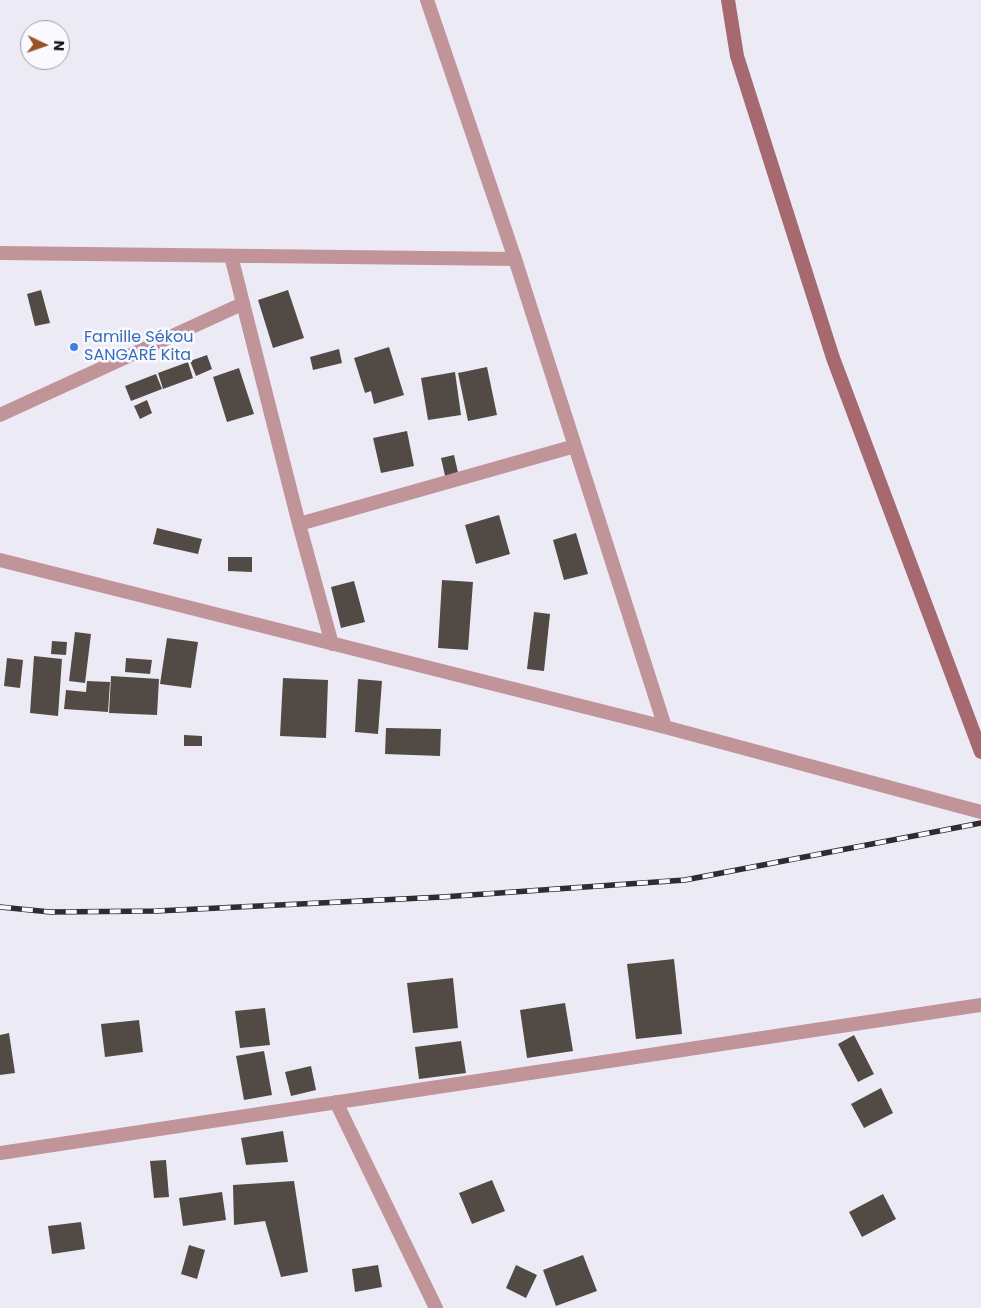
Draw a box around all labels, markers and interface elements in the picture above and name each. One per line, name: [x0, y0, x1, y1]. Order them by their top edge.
north arrow: [20, 20, 70, 70]
text: N: [49, 40, 69, 52]
place label: Famille Sékou SANGARÉ Kita: [84, 328, 193, 366]
marker: Famille Sékou SANGARÉ Kita: [68, 341, 80, 353]

